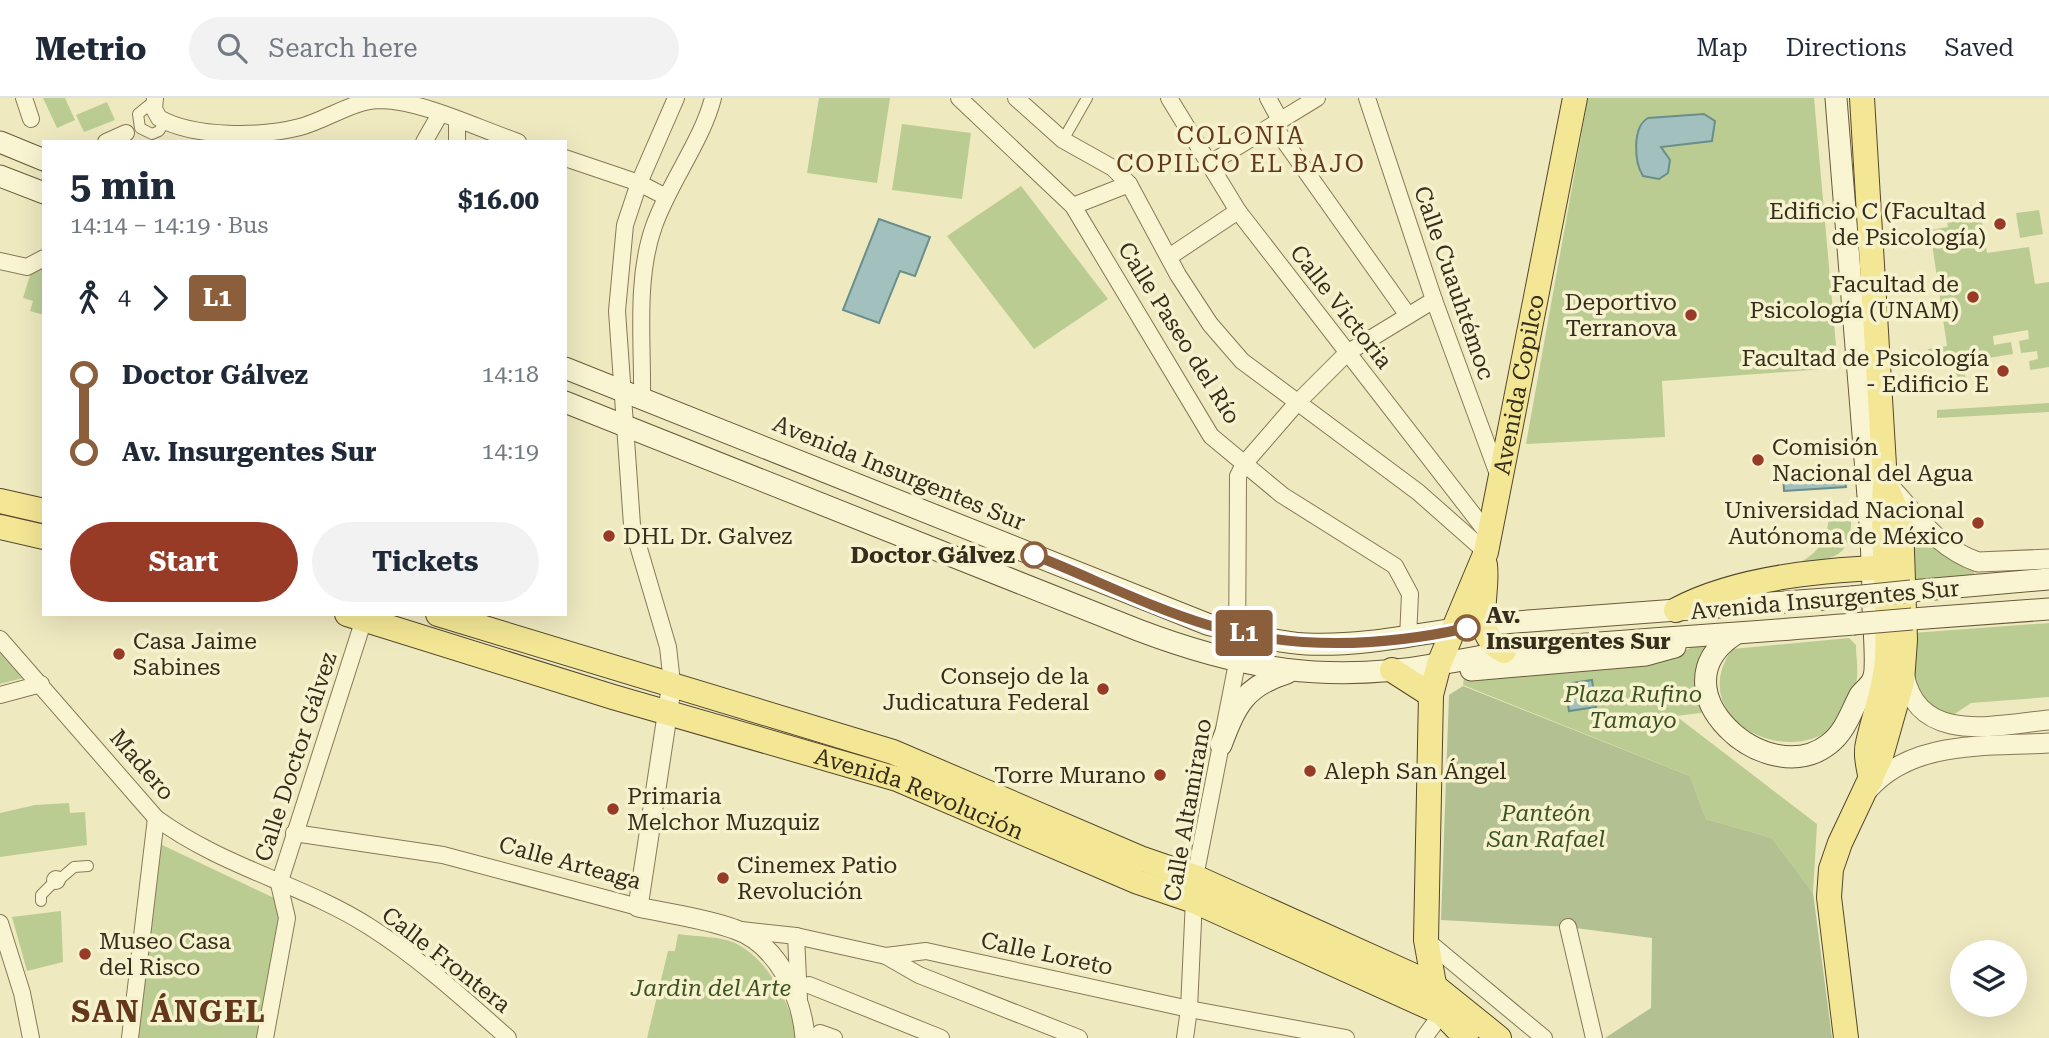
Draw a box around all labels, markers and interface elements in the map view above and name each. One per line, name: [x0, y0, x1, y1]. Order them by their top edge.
search box: [189, 17, 679, 80]
text: Metrio: [35, 29, 147, 68]
icon: search: [213, 29, 251, 67]
text: Search here: [269, 33, 418, 63]
text: Map: [1696, 34, 1748, 62]
text: Directions: [1786, 34, 1906, 62]
text: Saved: [1944, 34, 2014, 62]
district label: COLONIA COPILCO EL BAJO: [1116, 122, 1366, 178]
text: 5 min: [70, 164, 176, 208]
street label: Calle Cuauhtémoc: [1408, 183, 1500, 384]
text: $16.00: [458, 185, 539, 215]
place label: Edificio C (Facultad de Psicología): [1769, 198, 1986, 251]
text: 14:14 – 14:19 · Bus: [70, 212, 268, 239]
marker: Edificio C (Facultad de Psicología): [1992, 216, 2008, 232]
street label: Calle Paseo del Río: [1112, 237, 1246, 429]
street label: Calle Victoria: [1284, 240, 1398, 375]
place label: Facultad de Psicología (UNAM): [1750, 271, 1959, 324]
icon: walk: [70, 279, 108, 317]
icon: forward: [141, 279, 179, 317]
text: 4: [118, 284, 131, 311]
text: L1: [203, 284, 232, 312]
place label: Deportivo Terranova: [1565, 289, 1678, 342]
marker: Facultad de Psicología (UNAM): [1965, 289, 1981, 305]
street label: Avenida Copilco: [1488, 292, 1550, 477]
marker: Deportivo Terranova: [1683, 307, 1699, 323]
place label: Facultad de Psicología - Edificio E: [1741, 345, 1990, 398]
text: Doctor Gálvez: [122, 360, 308, 390]
text: 14:18: [482, 361, 539, 388]
marker: Facultad de Psicología - Edificio E: [1995, 363, 2011, 379]
street label: Avenida Insurgentes Sur: [769, 410, 1029, 536]
place label: Comisión Nacional del Agua: [1772, 434, 1974, 487]
text: Av. Insurgentes Sur: [122, 437, 377, 467]
text: 14:19: [482, 438, 539, 465]
marker: Comisión Nacional del Agua: [1750, 452, 1766, 468]
place label: Universidad Nacional Autónoma de México: [1724, 497, 1964, 550]
marker: Universidad Nacional Autónoma de México: [1970, 515, 1986, 531]
button: Start: [70, 522, 298, 602]
button: Tickets: [312, 522, 539, 602]
place label: DHL Dr. Galvez: [623, 523, 792, 550]
marker: DHL Dr. Galvez: [601, 528, 617, 544]
place label: Doctor Gálvez: [850, 542, 1015, 569]
marker: Doctor Gálvez: [1021, 542, 1047, 568]
street label: Avenida Insurgentes Sur: [1690, 575, 1960, 625]
place label: Av. Insurgentes Sur: [1486, 602, 1671, 655]
line badge: L1: [1212, 610, 1276, 656]
marker: Av. Insurgentes Sur: [1454, 615, 1480, 641]
text: L1: [1230, 619, 1258, 647]
place label: Casa Jaime Sabines: [133, 628, 257, 681]
marker: Casa Jaime Sabines: [111, 646, 127, 662]
street label: Calle Doctor Gálvez: [249, 649, 343, 865]
place label: Consejo de la Judicatura Federal: [883, 663, 1090, 716]
marker: Consejo de la Judicatura Federal: [1095, 681, 1111, 697]
park label: Plaza Rufino Tamayo: [1563, 681, 1702, 734]
street label: Calle Altamirano: [1159, 717, 1217, 903]
street label: Madero: [104, 724, 180, 806]
street label: Avenida Revolución: [811, 742, 1028, 845]
place label: Aleph San Ángel: [1324, 758, 1506, 785]
place label: Torre Murano: [994, 762, 1146, 789]
marker: Aleph San Ángel: [1302, 763, 1318, 779]
marker: Torre Murano: [1152, 767, 1168, 783]
place label: Primaria Melchor Muzquiz: [627, 783, 820, 836]
park label: Panteón San Rafael: [1486, 800, 1605, 853]
marker: Primaria Melchor Muzquiz: [605, 801, 621, 817]
street label: Calle Arteaga: [496, 831, 645, 895]
place label: Cinemex Patio Revolución: [737, 852, 897, 905]
marker: Cinemex Patio Revolución: [715, 870, 731, 886]
street label: Calle Frontera: [376, 901, 516, 1019]
street label: Calle Loreto: [978, 927, 1116, 981]
place label: Museo Casa del Risco: [99, 928, 231, 981]
map controls: [1950, 940, 2027, 1017]
button: layers: [1950, 940, 2027, 1017]
marker: Museo Casa del Risco: [77, 946, 93, 962]
park label: Jardin del Arte: [630, 975, 791, 1002]
district label: SAN ÁNGEL: [71, 993, 267, 1029]

